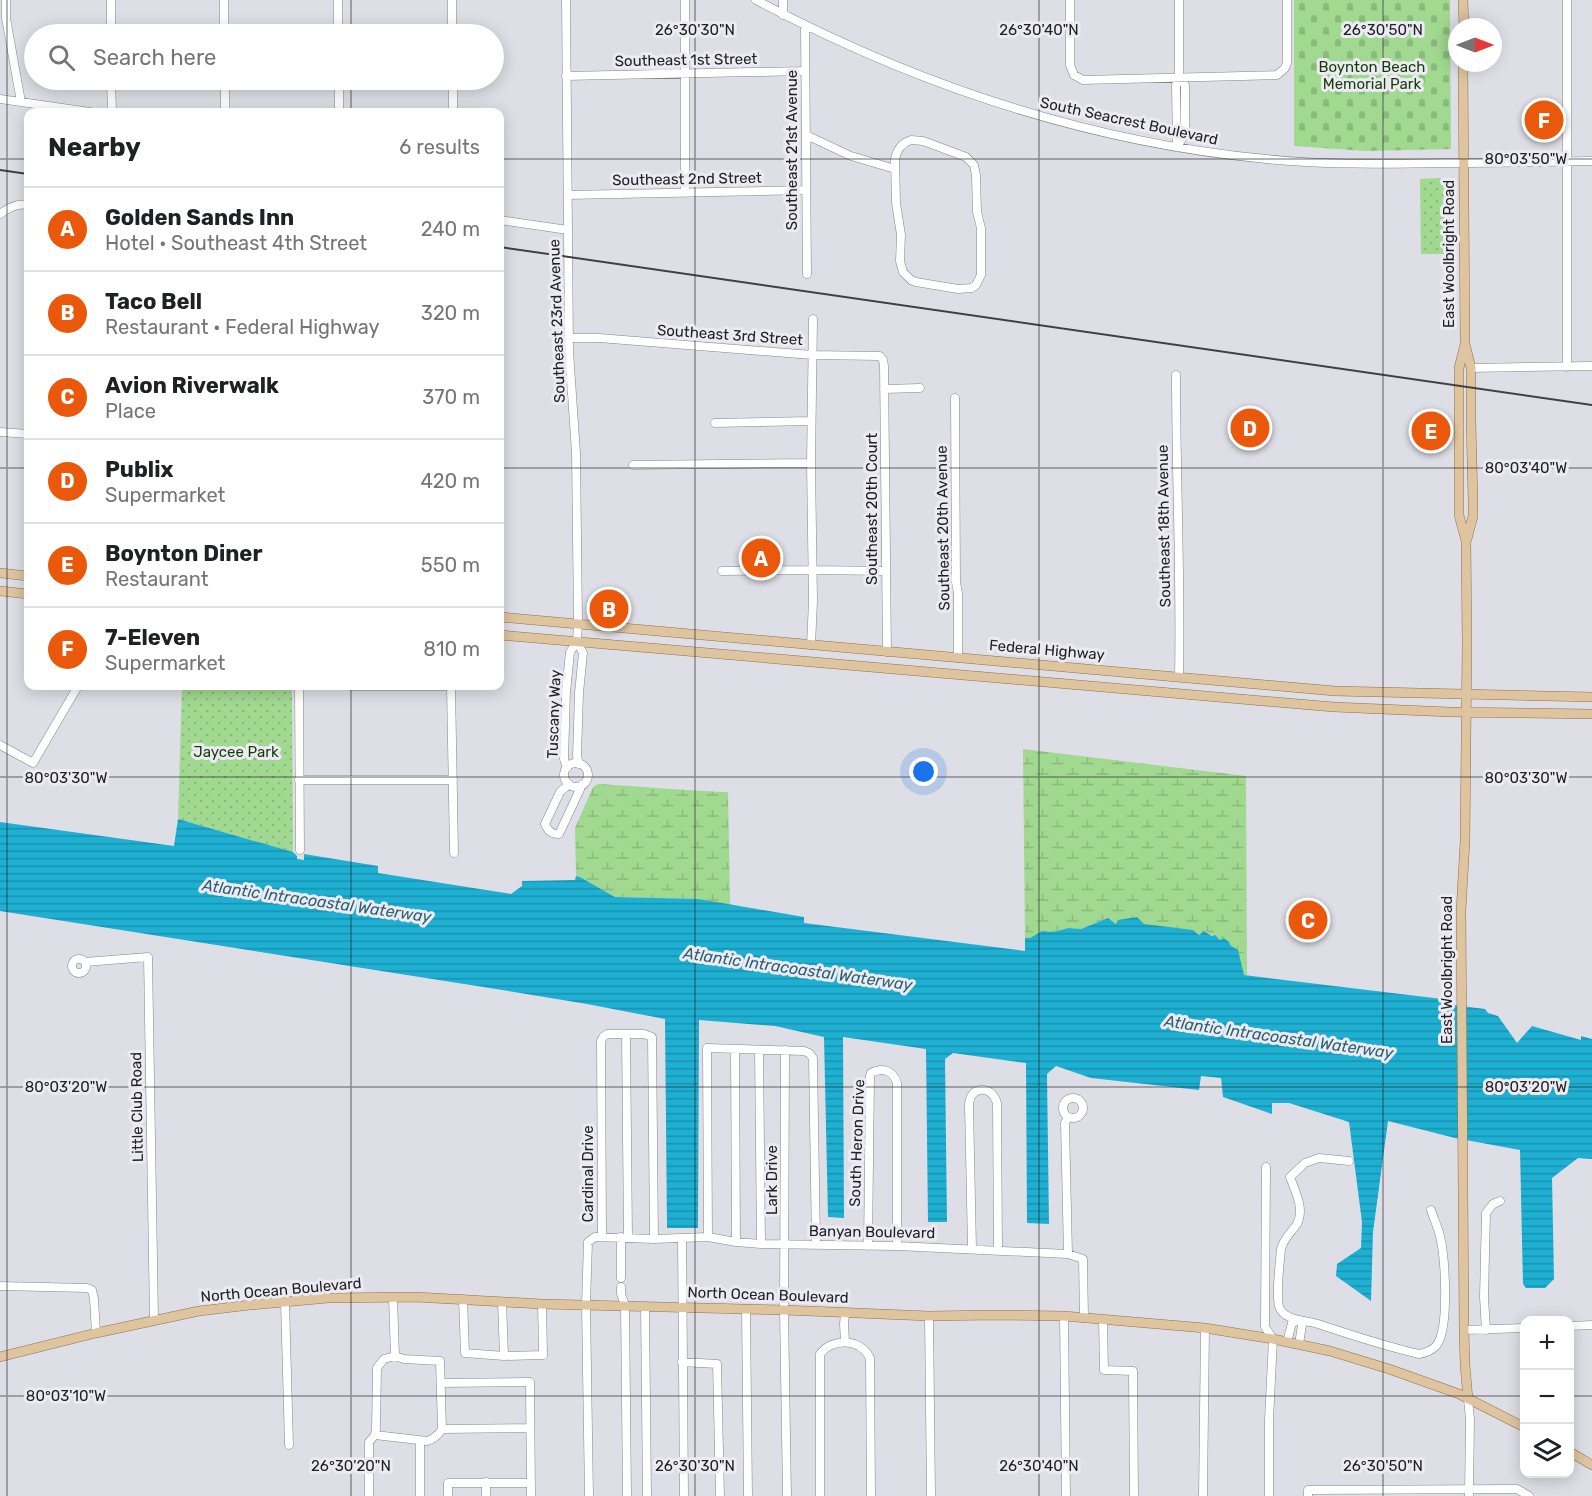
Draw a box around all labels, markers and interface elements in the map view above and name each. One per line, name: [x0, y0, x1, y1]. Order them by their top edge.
north arrow: [1448, 18, 1502, 72]
text: 26°30'30"N: [655, 21, 735, 39]
text: 26°30'40"N: [999, 21, 1079, 39]
text: 26°30'50"N: [1343, 21, 1423, 39]
search box: [24, 24, 504, 90]
icon: search: [45, 41, 78, 74]
text: Search here: [93, 44, 216, 71]
street label: Southeast 1st Street: [614, 50, 758, 70]
park label: Boynton Beach Memorial Park: [1319, 58, 1425, 93]
street label: Southeast 21st Avenue: [783, 70, 801, 230]
street label: South Seacrest Boulevard: [1038, 93, 1220, 149]
pin: F: [1524, 98, 1564, 142]
text: Nearby: [48, 132, 141, 163]
text: 6 results: [399, 135, 480, 159]
text: 80°03'50"W: [1485, 150, 1567, 168]
street label: Southeast 2nd Street: [612, 169, 762, 189]
street label: East Woolbright Road: [1440, 180, 1458, 328]
text: Golden Sands Inn: [105, 204, 294, 231]
text: A: [60, 217, 75, 241]
text: 240 m: [421, 217, 480, 241]
text: Hotel · Southeast 4th Street: [105, 231, 367, 255]
street label: Southeast 23rd Avenue: [545, 239, 569, 403]
text: Taco Bell: [105, 288, 202, 315]
text: B: [60, 301, 75, 325]
text: 320 m: [421, 301, 480, 325]
text: Restaurant · Federal Highway: [105, 315, 380, 339]
street label: Southeast 3rd Street: [656, 321, 804, 349]
text: Avion Riverwalk: [105, 372, 279, 399]
text: C: [60, 385, 75, 409]
text: 370 m: [422, 385, 480, 409]
text: Place: [105, 399, 156, 423]
pin: D: [1230, 406, 1270, 450]
pin: E: [1412, 408, 1450, 454]
street label: Southeast 20th Court: [863, 433, 881, 585]
street label: Southeast 20th Avenue: [933, 445, 953, 611]
street label: Southeast 18th Avenue: [1154, 445, 1174, 607]
text: Publix: [105, 456, 173, 483]
text: 80°03'40"W: [1485, 459, 1567, 477]
text: D: [60, 469, 75, 493]
text: 420 m: [420, 469, 480, 493]
text: Supermarket: [105, 483, 225, 507]
pin: A: [742, 536, 780, 580]
text: Boynton Diner: [105, 540, 262, 567]
text: E: [61, 553, 74, 577]
text: 550 m: [421, 553, 480, 577]
text: Restaurant: [105, 567, 209, 591]
pin: B: [590, 586, 628, 632]
text: 7-Eleven: [105, 624, 200, 651]
street label: Federal Highway: [988, 636, 1106, 664]
text: F: [61, 637, 74, 661]
text: 810 m: [423, 637, 480, 661]
text: Supermarket: [105, 651, 225, 675]
street label: Tuscany Way: [543, 669, 565, 759]
park label: Jaycee Park: [193, 743, 279, 761]
your location: [909, 757, 938, 786]
text: 80°03'30"W: [25, 769, 107, 787]
text: 80°03'30"W: [1485, 769, 1567, 787]
water label: Atlantic Intracoastal Waterway: [200, 875, 434, 927]
street label: East Woolbright Road: [1438, 896, 1456, 1044]
pin: C: [1288, 898, 1328, 942]
water label: Atlantic Intracoastal Waterway: [681, 943, 915, 995]
water label: Atlantic Intracoastal Waterway: [1162, 1011, 1396, 1063]
street label: Little Club Road: [127, 1052, 147, 1162]
text: 80°03'20"W: [25, 1078, 107, 1096]
text: 80°03'20"W: [1485, 1078, 1567, 1096]
street label: South Heron Drive: [846, 1079, 868, 1207]
street label: Cardinal Drive: [579, 1125, 597, 1223]
street label: Lark Drive: [763, 1145, 781, 1215]
street label: Banyan Boulevard: [809, 1222, 935, 1242]
street label: North Ocean Boulevard: [200, 1274, 362, 1306]
street label: North Ocean Boulevard: [687, 1283, 849, 1307]
map controls: [1520, 1316, 1574, 1478]
button: +: [1520, 1316, 1574, 1370]
button: −: [1520, 1370, 1574, 1424]
text: 80°03'10"W: [26, 1387, 106, 1405]
button: layers: [1520, 1424, 1574, 1478]
text: 26°30'20"N: [311, 1457, 391, 1475]
text: 26°30'30"N: [655, 1457, 735, 1475]
text: 26°30'40"N: [999, 1457, 1079, 1475]
text: 26°30'50"N: [1343, 1457, 1423, 1475]

